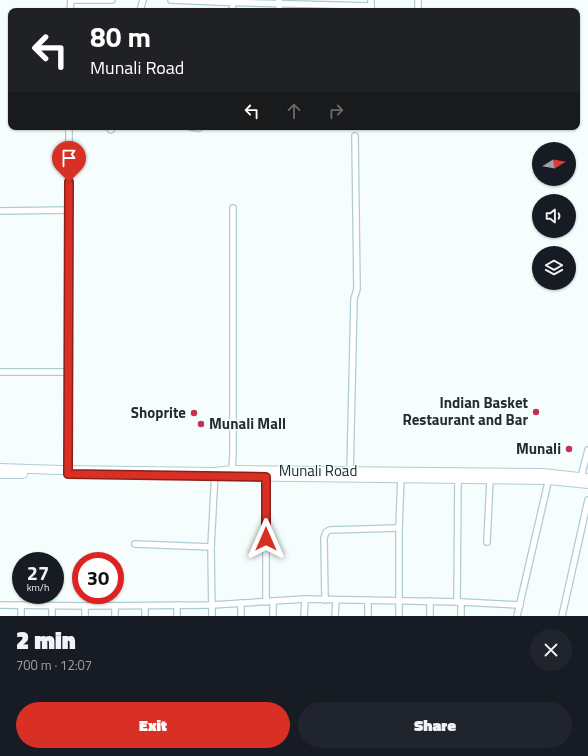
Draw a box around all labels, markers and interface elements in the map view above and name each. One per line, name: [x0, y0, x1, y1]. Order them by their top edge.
text: 80 m: [90, 15, 151, 58]
icon: left: [24, 24, 76, 76]
text: Munali Road: [90, 54, 184, 81]
icon: left: [241, 100, 263, 122]
icon: ahead: [283, 100, 305, 122]
icon: right: [325, 100, 347, 122]
pin: [52, 141, 86, 182]
north arrow: [532, 142, 576, 186]
map controls: [532, 142, 576, 290]
icon: arrive: [58, 147, 80, 169]
button: sound: [532, 194, 576, 238]
button: layers: [532, 246, 576, 290]
place label: Indian Basket Restaurant and Bar: [402, 391, 529, 431]
place label: Shoprite: [131, 401, 186, 424]
marker: Indian Basket Restaurant and Bar: [531, 407, 541, 417]
marker: Shoprite: [189, 408, 199, 418]
place label: Munali Mall: [209, 412, 286, 435]
marker: Munali Mall: [196, 419, 206, 429]
place label: Munali: [516, 437, 561, 460]
marker: Munali: [564, 444, 574, 454]
street label: Munali Road: [279, 459, 357, 482]
position arrow: [245, 518, 287, 560]
speed limit sign: 30: [72, 552, 124, 604]
text: 27: [27, 557, 49, 588]
text: km/h: [27, 580, 49, 595]
text: 2 min: [16, 622, 76, 658]
button: close: [530, 629, 572, 671]
text: 700 m · 12:07: [16, 655, 92, 675]
button: Exit: [16, 702, 290, 748]
button: Share: [298, 702, 572, 748]

